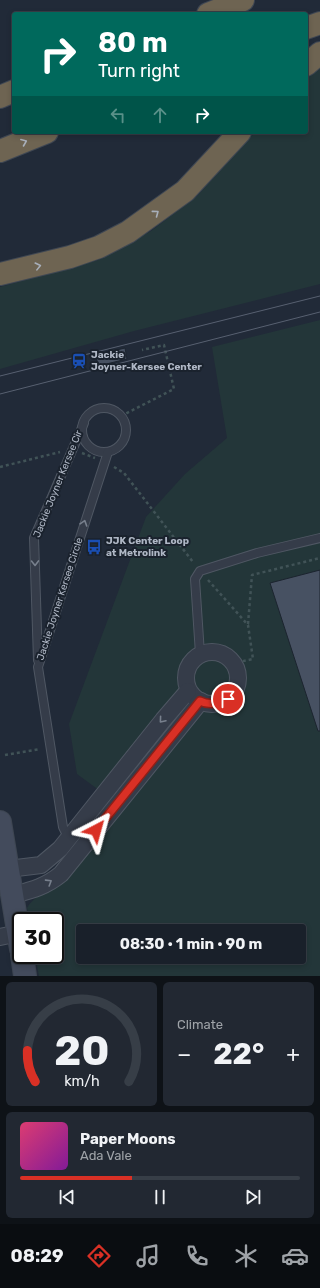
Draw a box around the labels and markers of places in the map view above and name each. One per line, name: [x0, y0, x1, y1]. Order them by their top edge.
place label: Jackie Joyner-Kersee Center: [91, 349, 202, 373]
station icon: Jackie Joyner-Kersee Center: [70, 352, 88, 370]
place label: JJK Center Loop at Metrolink: [106, 535, 189, 559]
bus stop icon: JJK Center Loop at Metrolink: [85, 538, 103, 556]
pin: [211, 682, 245, 716]

